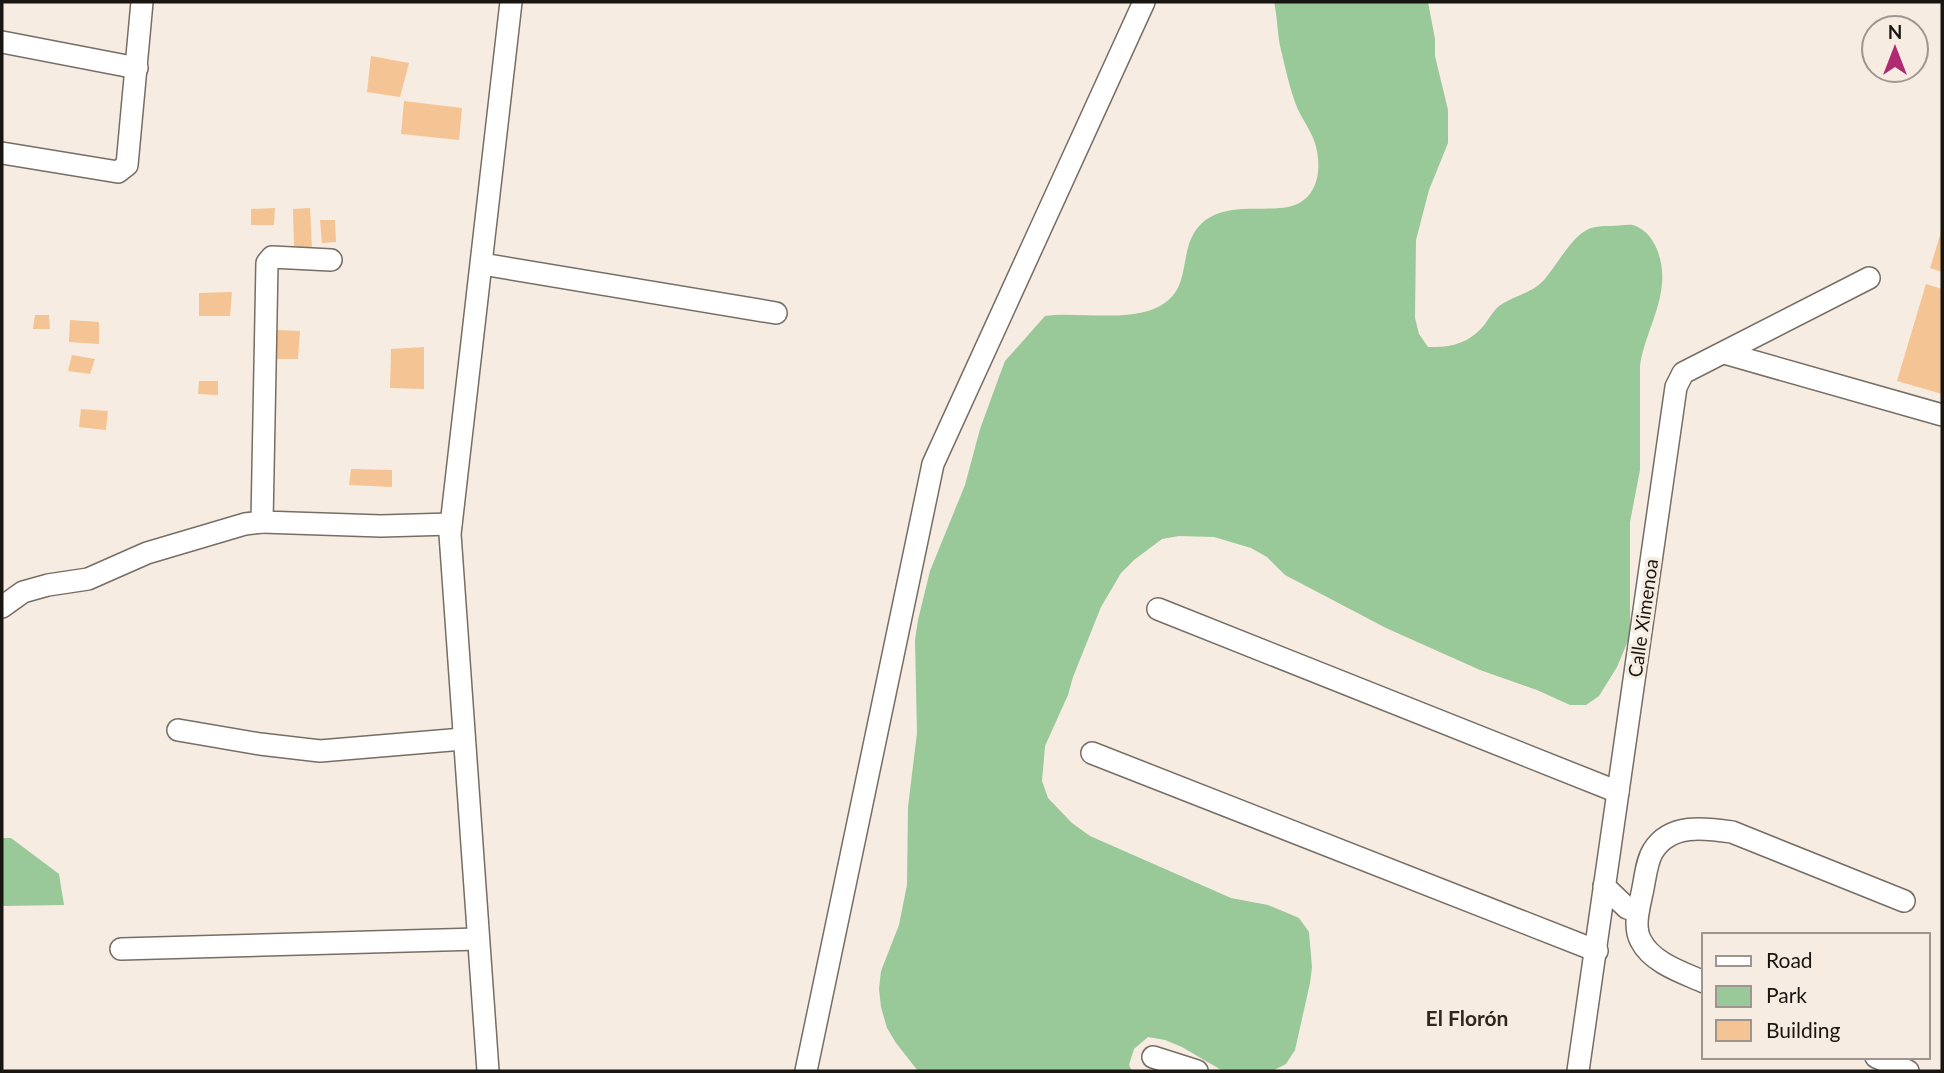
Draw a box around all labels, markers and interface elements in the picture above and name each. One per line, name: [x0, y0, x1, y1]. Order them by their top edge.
north arrow: [1860, 14, 1930, 84]
text: N: [1888, 20, 1902, 43]
street label: Calle Ximenoa: [1623, 557, 1662, 679]
legend: [1702, 933, 1930, 1059]
text: Road: [1766, 947, 1813, 972]
text: Park: [1766, 982, 1807, 1007]
district label: El Florón: [1426, 1005, 1508, 1030]
text: Building: [1766, 1017, 1841, 1042]

